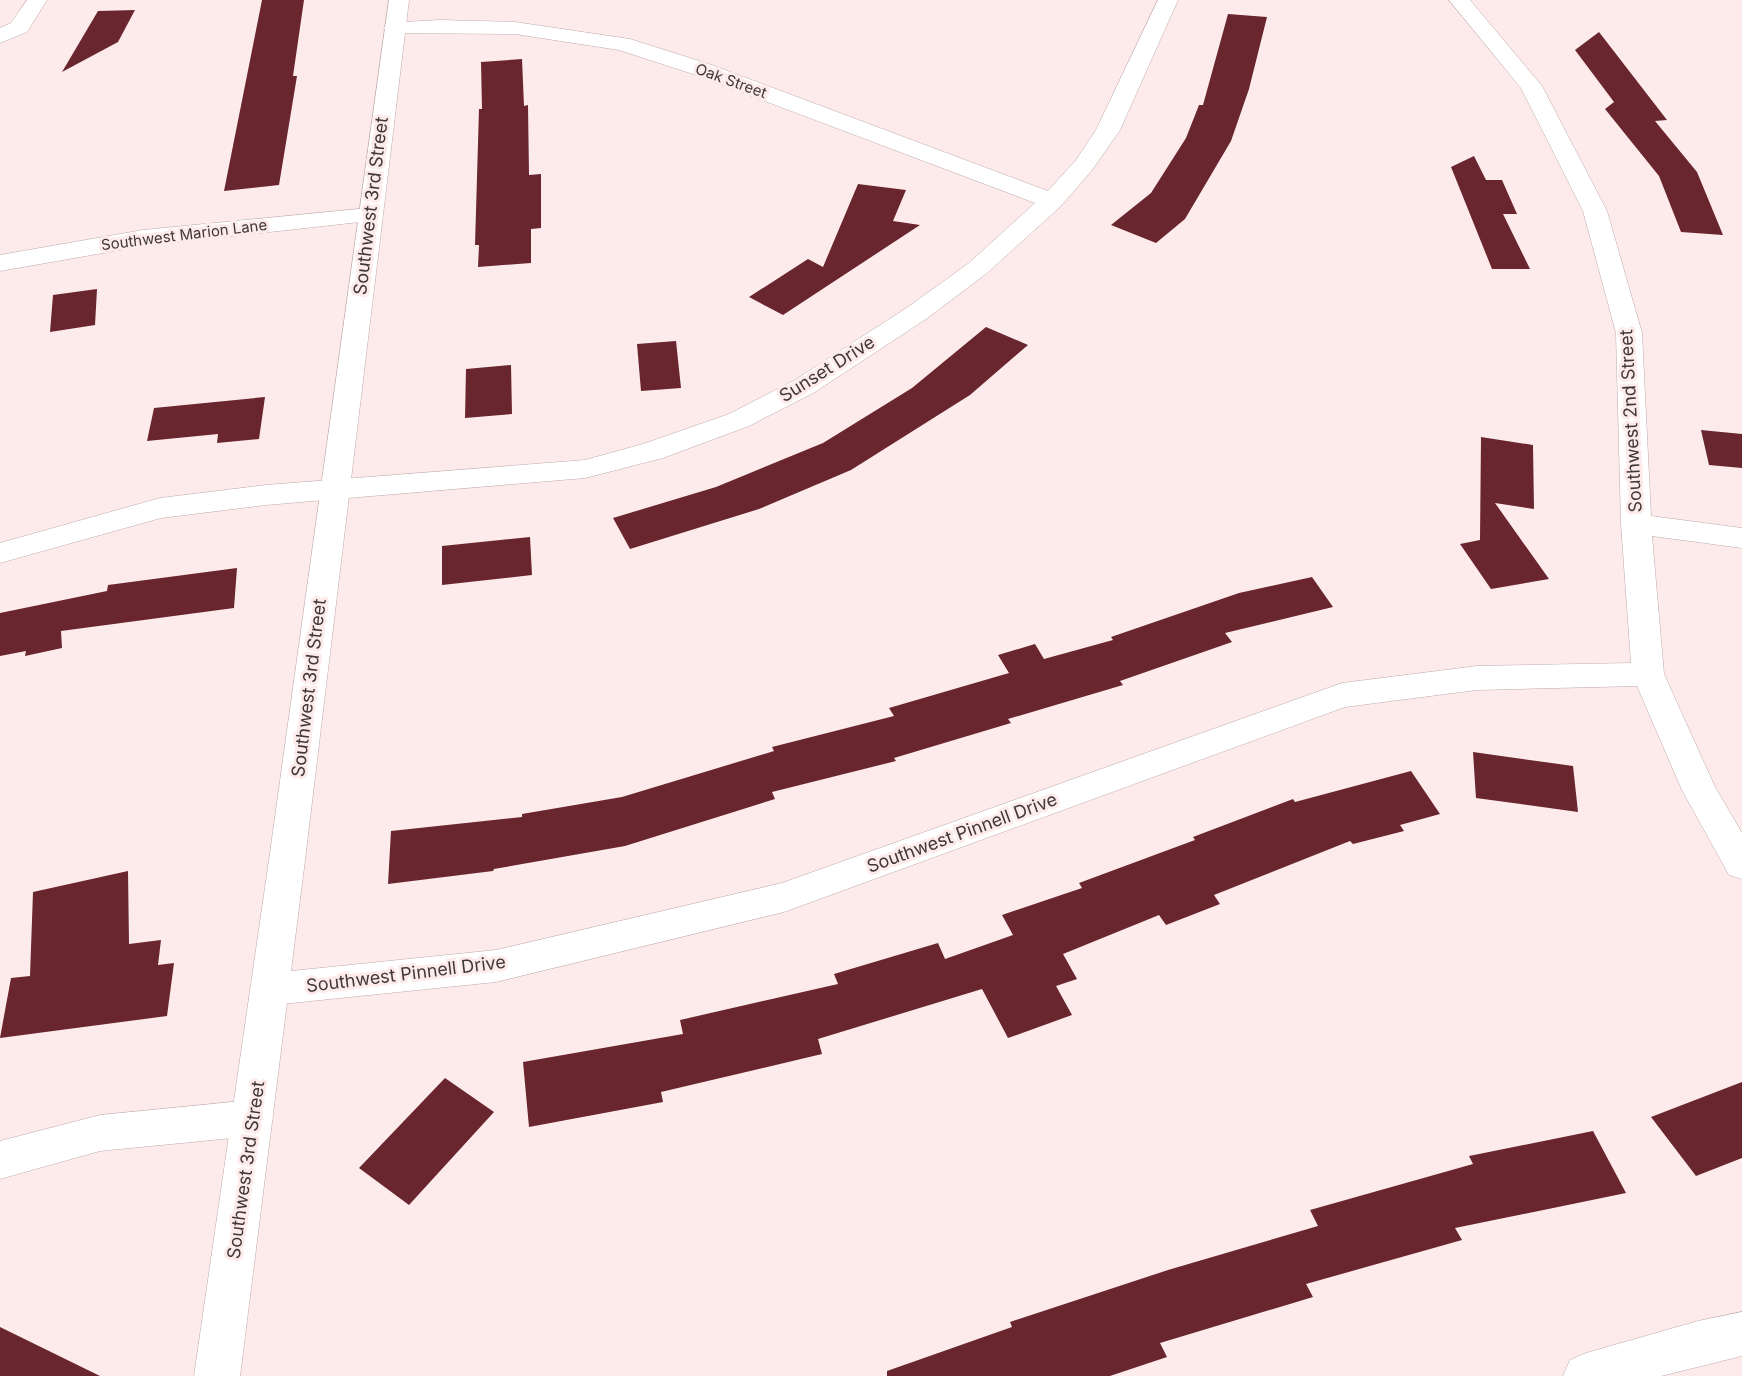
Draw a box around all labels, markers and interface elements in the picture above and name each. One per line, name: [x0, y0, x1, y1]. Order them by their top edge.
street label: Oak Street: [693, 59, 770, 102]
street label: Southwest 3rd Street: [349, 116, 392, 296]
street label: Southwest Marion Lane: [100, 215, 268, 254]
street label: Southwest 2nd Street: [1615, 329, 1646, 513]
street label: Sunset Drive: [775, 331, 878, 406]
street label: Southwest 3rd Street: [287, 598, 330, 778]
street label: Southwest Pinnell Drive: [864, 788, 1060, 877]
street label: Southwest Pinnell Drive: [305, 951, 507, 996]
street label: Southwest 3rd Street: [223, 1080, 268, 1260]

